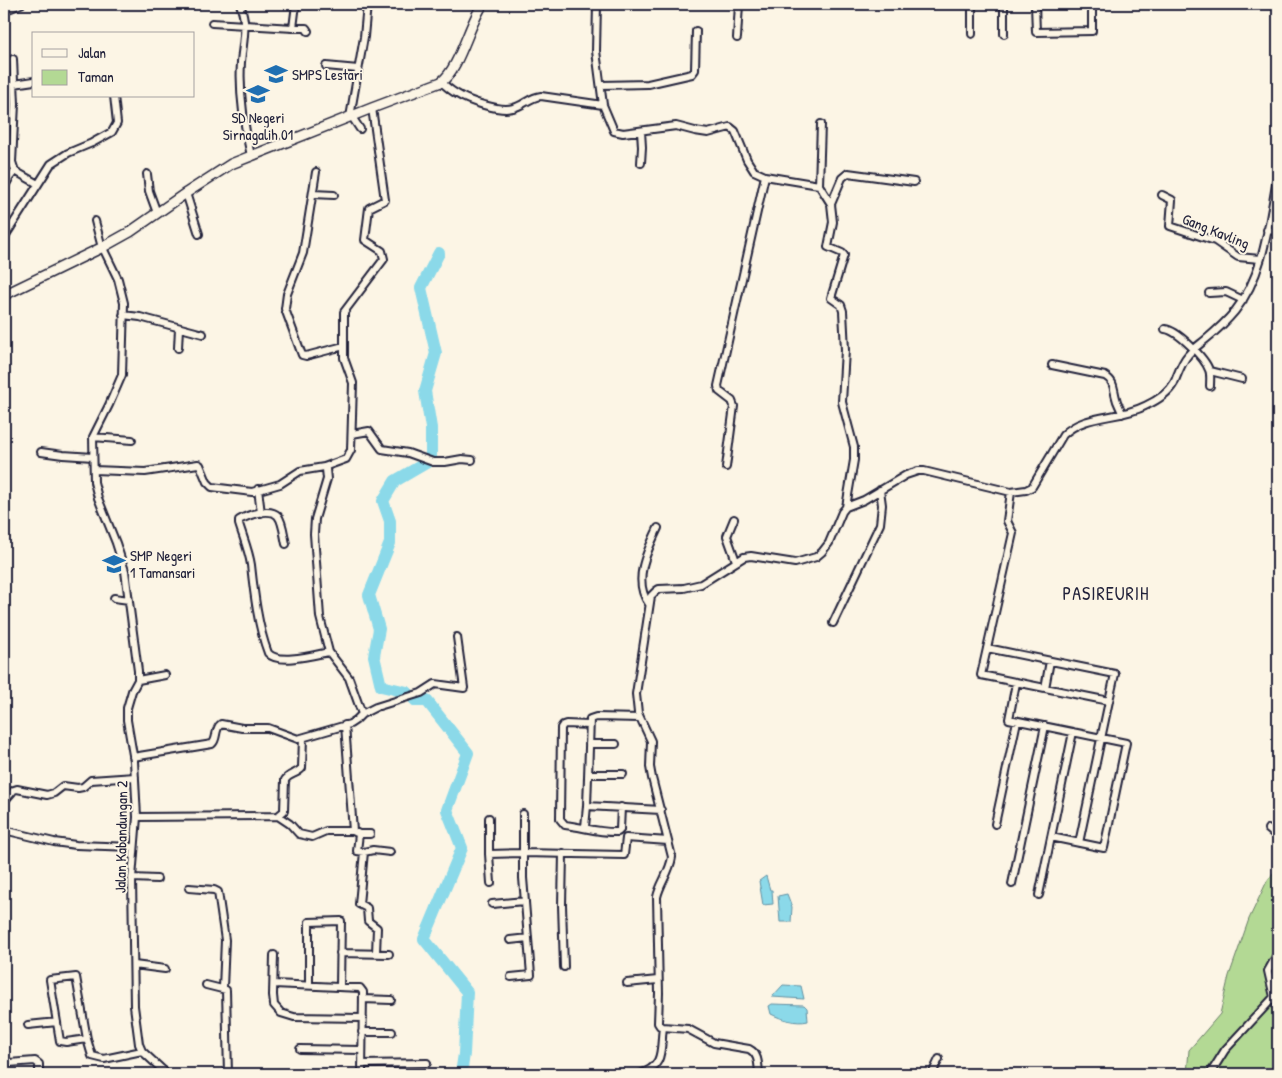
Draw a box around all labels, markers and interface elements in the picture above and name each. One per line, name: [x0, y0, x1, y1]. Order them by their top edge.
legend: [32, 32, 195, 98]
text: Jalan: [78, 42, 106, 63]
school or university icon: SMPS Lestari: [263, 61, 289, 87]
place label: SMPS Lestari: [292, 64, 363, 85]
text: Taman: [78, 66, 114, 87]
school or university icon: SD Negeri Sirnagalih 01: [245, 81, 271, 107]
place label: SD Negeri Sirnagalih 01: [223, 107, 293, 145]
street label: Gang Kavling: [1179, 208, 1253, 254]
place label: SMP Negeri 1 Tamansari: [130, 545, 195, 583]
school or university icon: SMP Negeri 1 Tamansari: [101, 551, 127, 577]
district label: PASIREURIH: [1063, 581, 1149, 606]
street label: Jalan Kabandungan 2: [110, 781, 132, 893]

